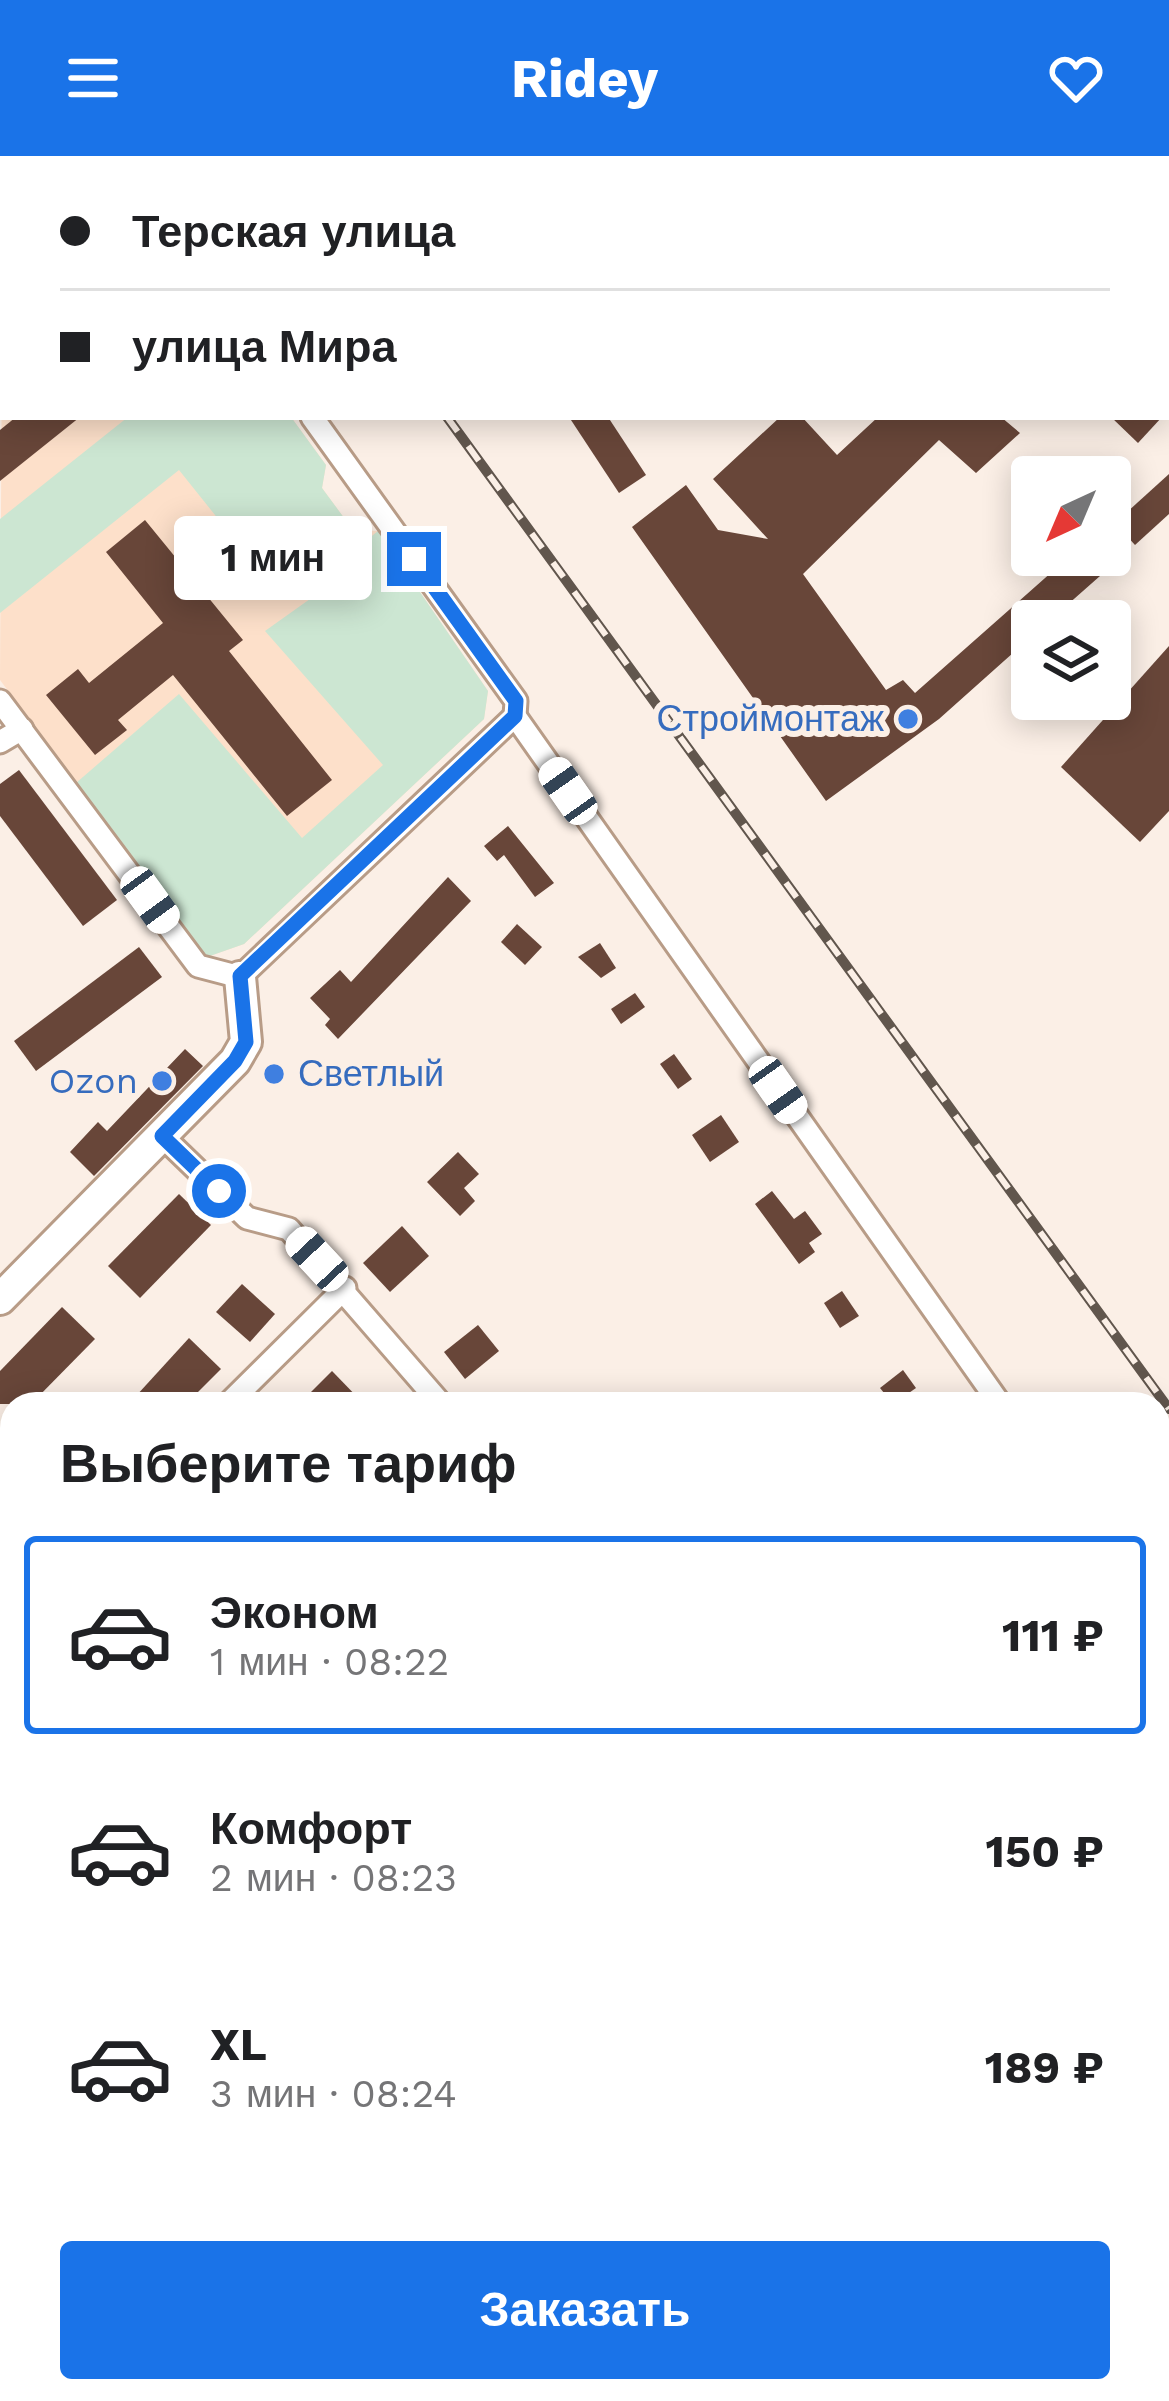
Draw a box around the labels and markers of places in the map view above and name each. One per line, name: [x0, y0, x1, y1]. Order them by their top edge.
place label: Строймонтаж: [657, 698, 884, 740]
marker: Строймонтаж: [895, 706, 921, 732]
place label: Светлый: [298, 1053, 444, 1095]
place label: Ozon: [48, 1060, 138, 1102]
marker: Светлый: [261, 1061, 287, 1087]
marker: Ozon: [149, 1068, 175, 1094]

